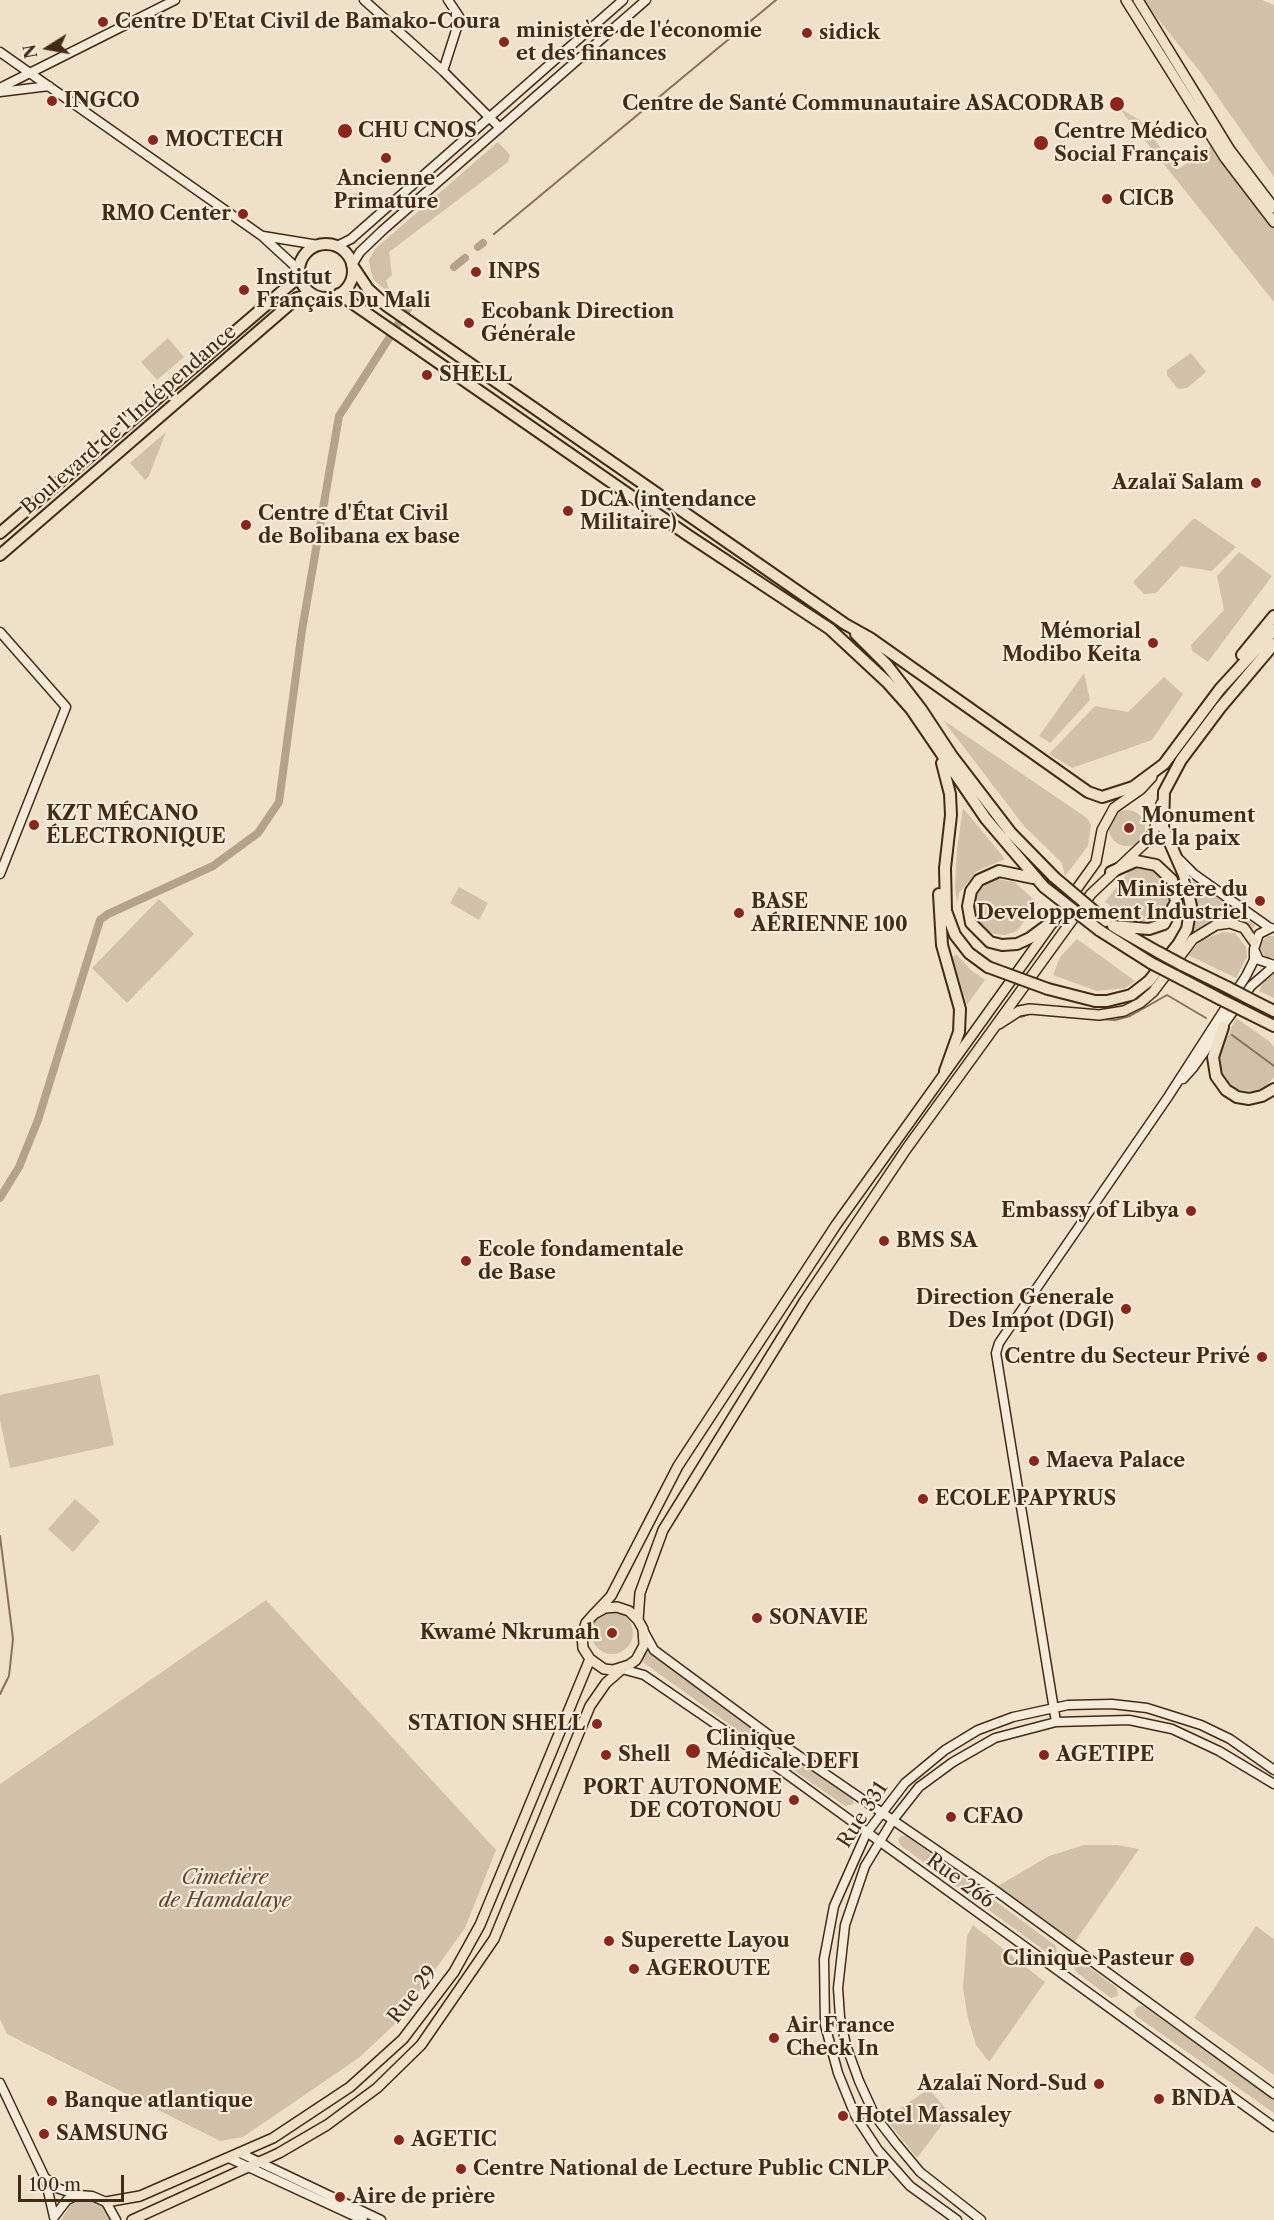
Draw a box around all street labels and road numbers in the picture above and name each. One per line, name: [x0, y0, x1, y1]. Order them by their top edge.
street label: Boulevard de l'Indépendance: [17, 320, 241, 520]
street label: Rue 331: [833, 1777, 893, 1853]
street label: Rue 266: [921, 1848, 999, 1914]
street label: Rue 29: [383, 1961, 443, 2029]

